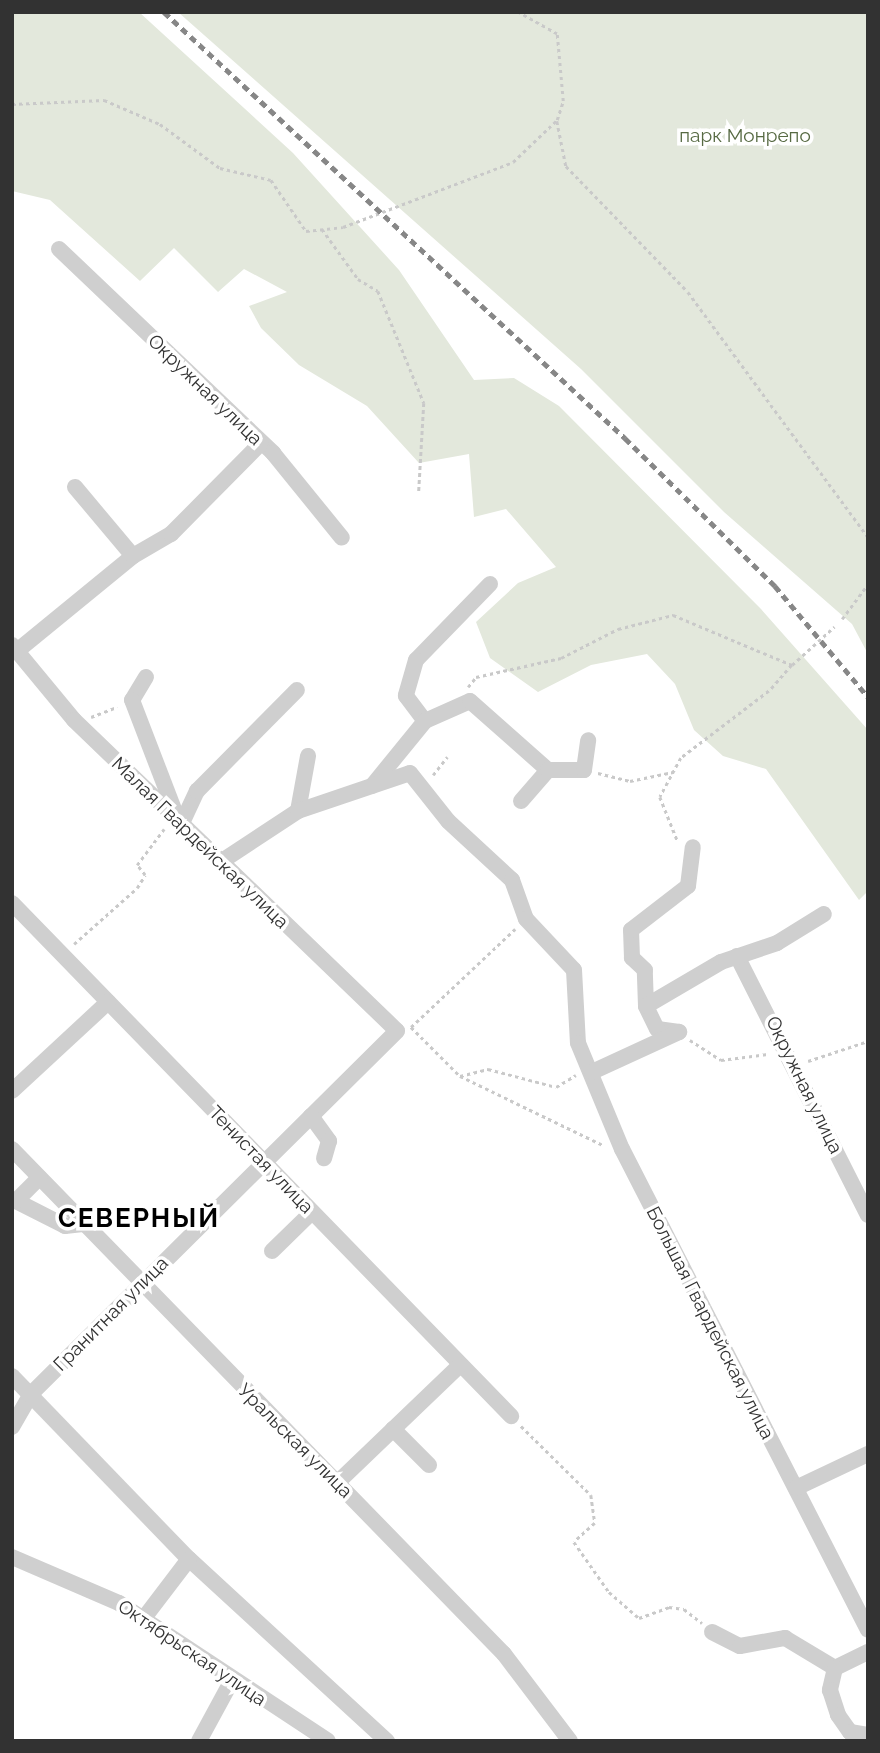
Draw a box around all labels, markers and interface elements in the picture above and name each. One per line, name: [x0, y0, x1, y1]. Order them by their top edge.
park label: парк Монрепо: [679, 125, 811, 147]
street label: Окружная улица: [143, 329, 267, 451]
street label: Малая Гвардейская улица: [107, 752, 293, 934]
street label: Окружная улица: [761, 1012, 847, 1158]
street label: Тенистая улица: [204, 1101, 318, 1219]
district label: СЕВЕРНЫЙ: [59, 1203, 219, 1235]
street label: Большая Гвардейская улица: [641, 1203, 779, 1443]
street label: Гранитная улица: [49, 1252, 173, 1376]
street label: Уральская улица: [233, 1379, 357, 1503]
street label: Октябрьская улица: [113, 1595, 271, 1711]

